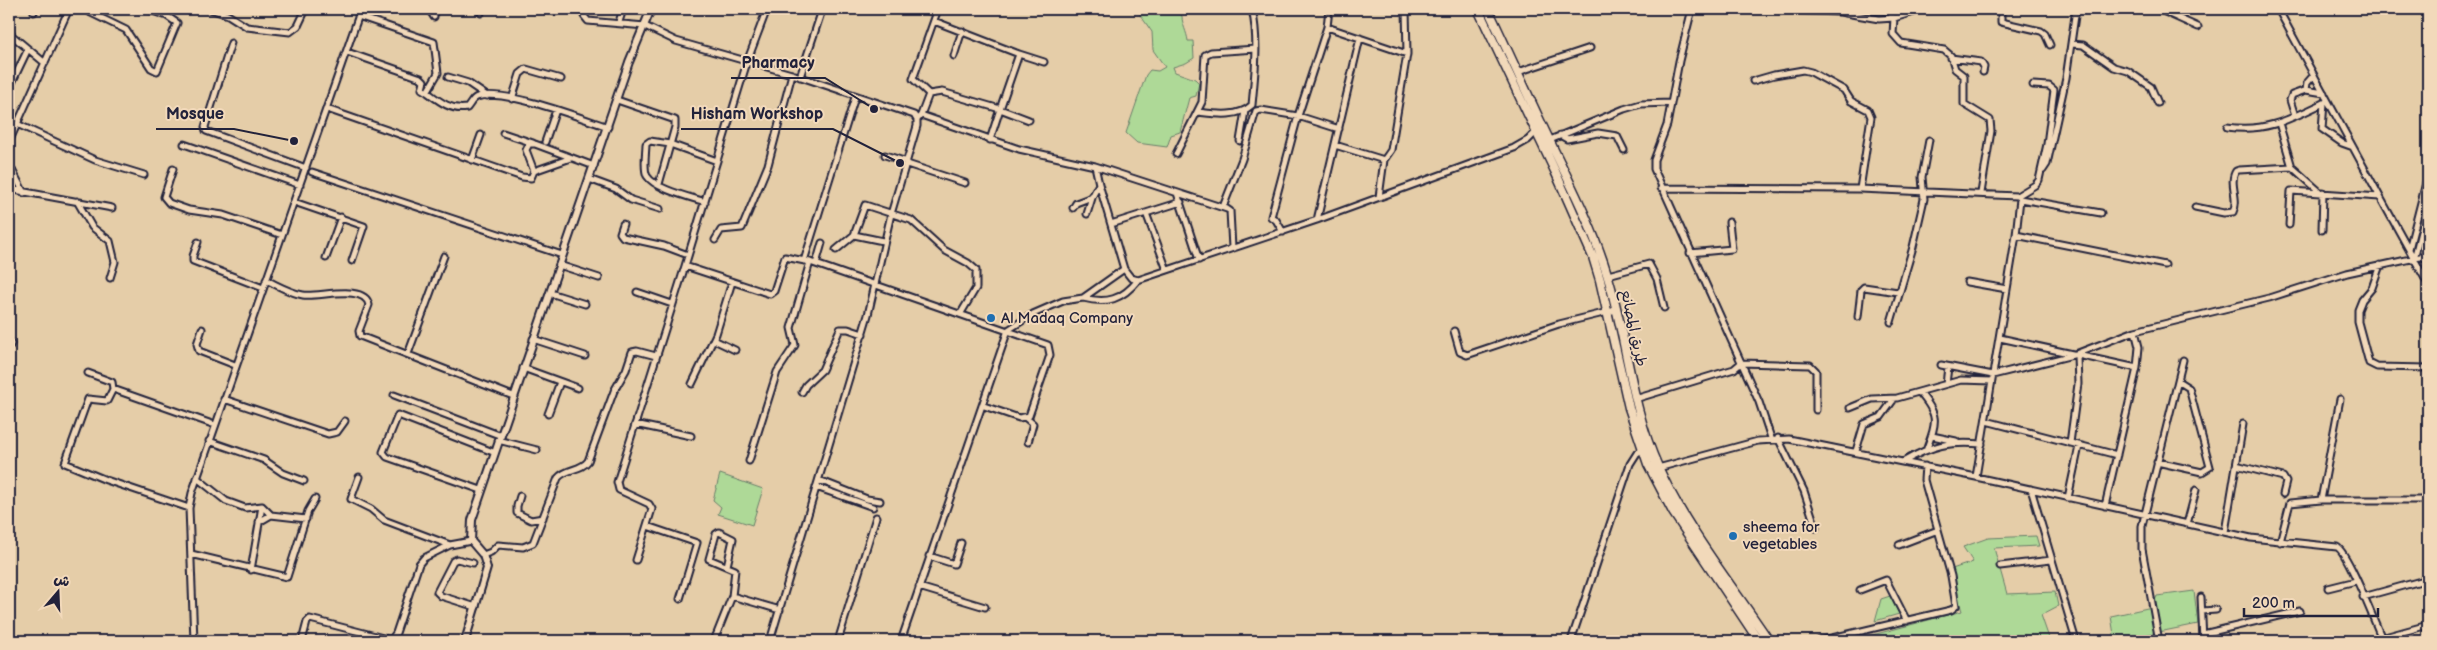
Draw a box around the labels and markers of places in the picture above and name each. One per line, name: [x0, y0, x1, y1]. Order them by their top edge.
callout: Pharmacy: [731, 47, 825, 78]
callout: Mosque: [156, 98, 234, 129]
callout: Hisham Workshop: [681, 98, 833, 129]
place label: Al Madaq Company: [1001, 309, 1133, 328]
marker: Al Madaq Company: [985, 312, 997, 324]
place label: sheema for vegetables: [1742, 518, 1820, 554]
marker: sheema for vegetables: [1727, 530, 1739, 542]

